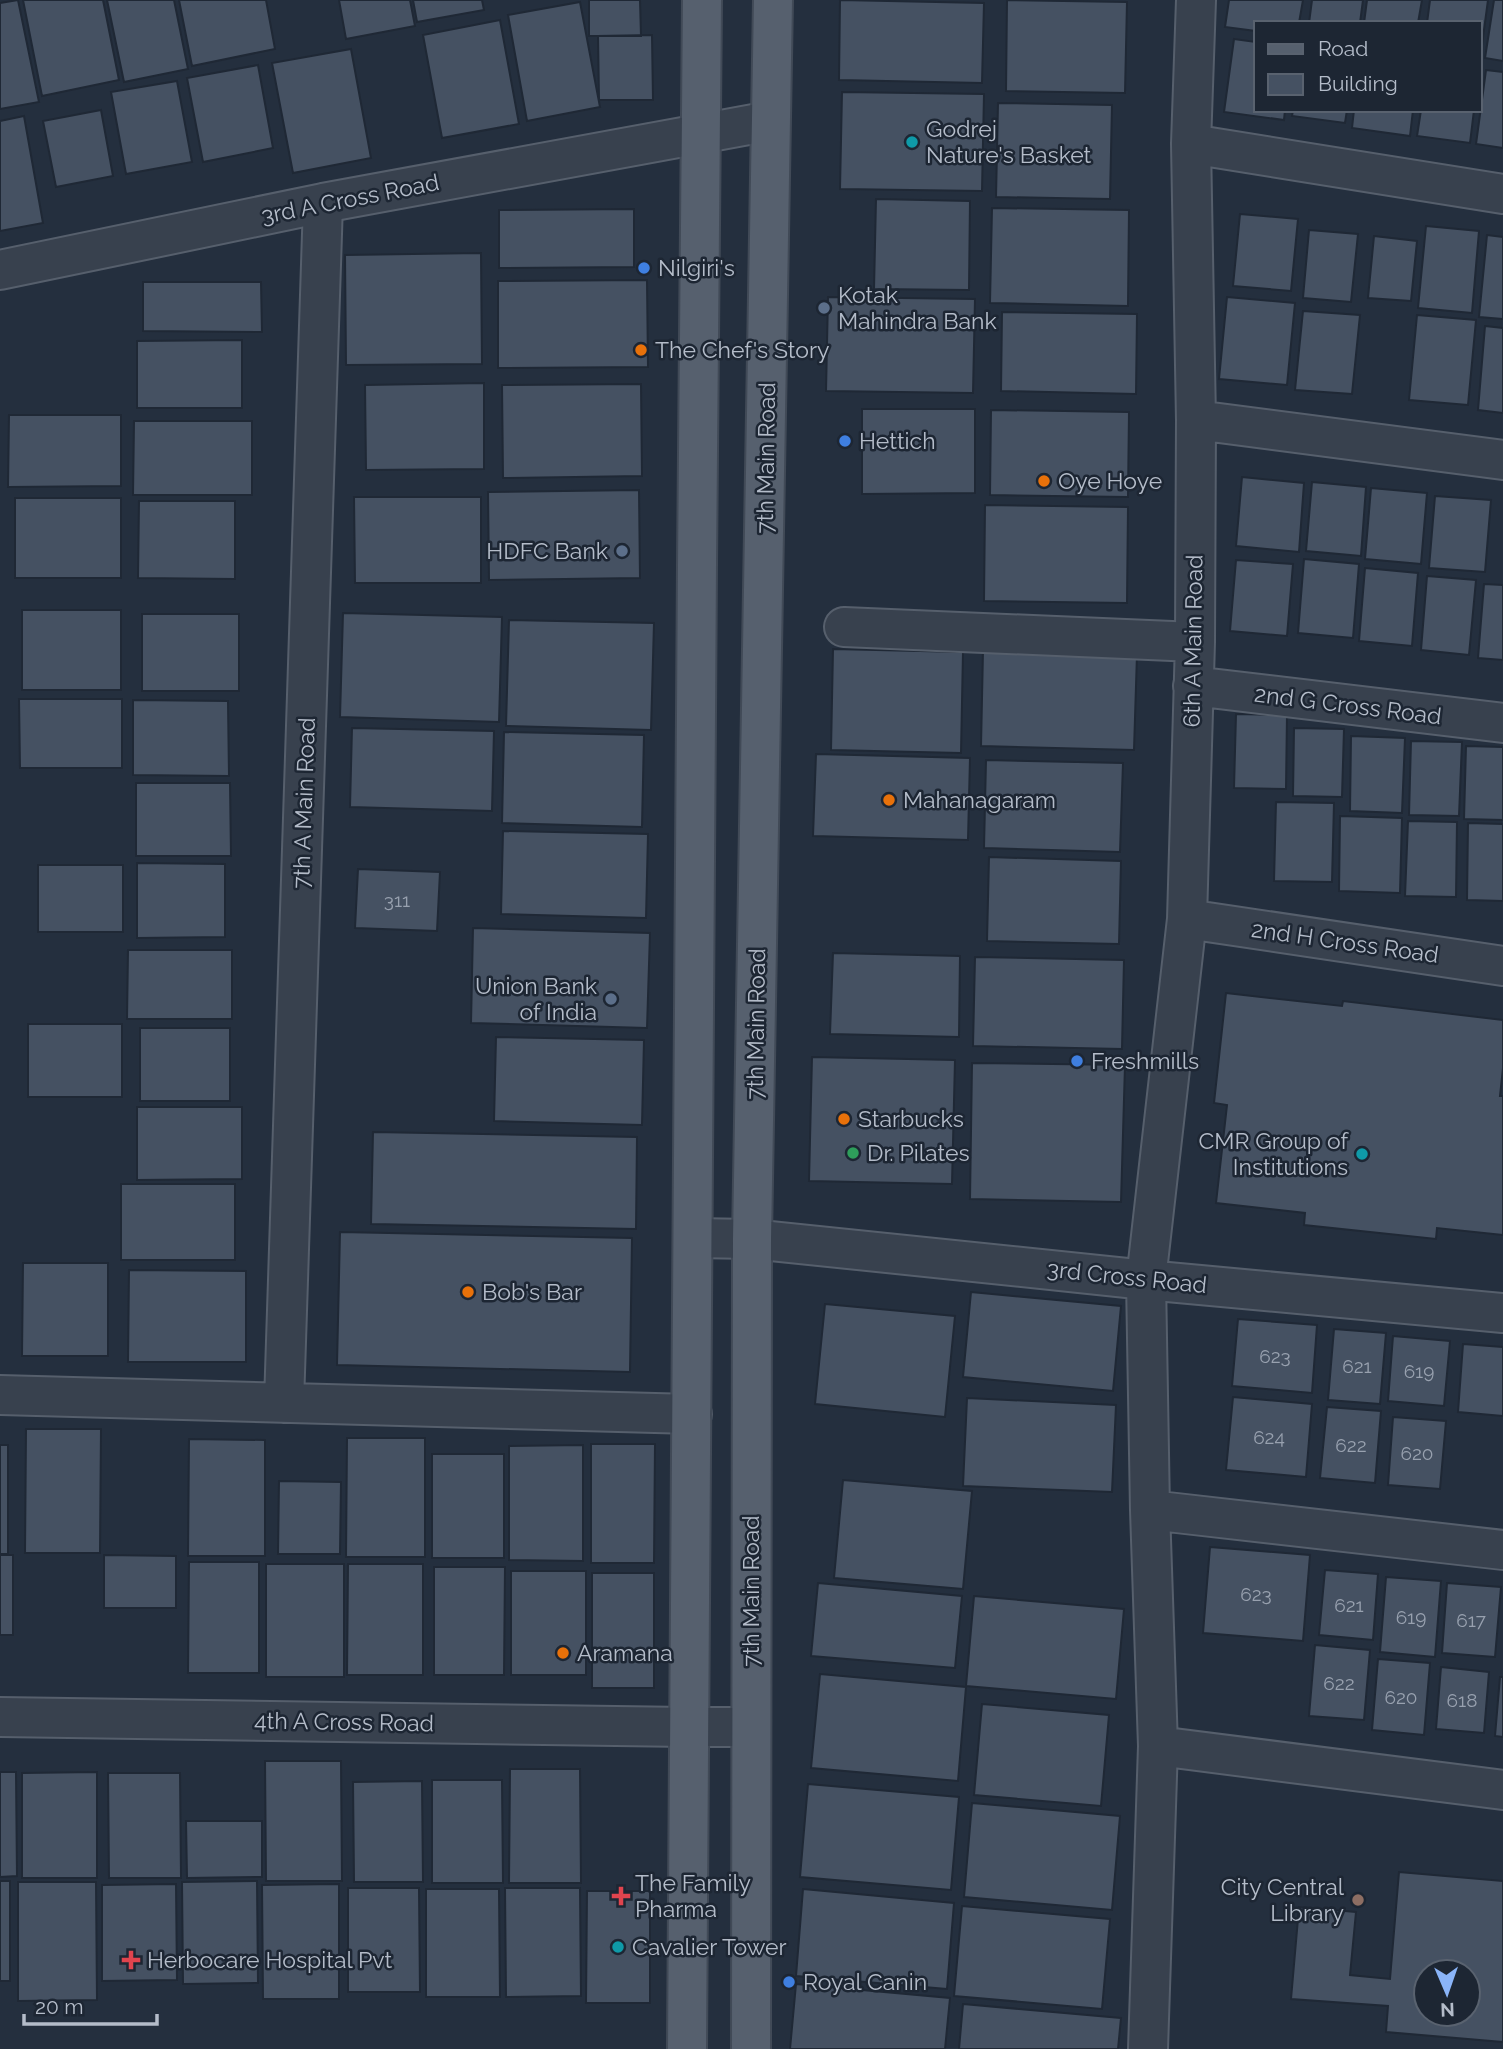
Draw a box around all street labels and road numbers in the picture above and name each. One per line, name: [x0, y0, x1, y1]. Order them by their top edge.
street label: 3rd A Cross Road: [259, 168, 441, 229]
street label: 7th Main Road: [751, 382, 780, 534]
street label: 6th A Main Road: [1177, 554, 1208, 728]
street label: 2nd G Cross Road: [1253, 680, 1443, 729]
street label: 7th A Main Road: [287, 717, 320, 889]
street label: 2nd H Cross Road: [1250, 915, 1440, 968]
street label: 7th Main Road: [741, 948, 770, 1100]
street label: 3rd Cross Road: [1046, 1255, 1208, 1298]
street label: 7th Main Road: [737, 1515, 764, 1667]
street label: 4th A Cross Road: [254, 1706, 434, 1737]

